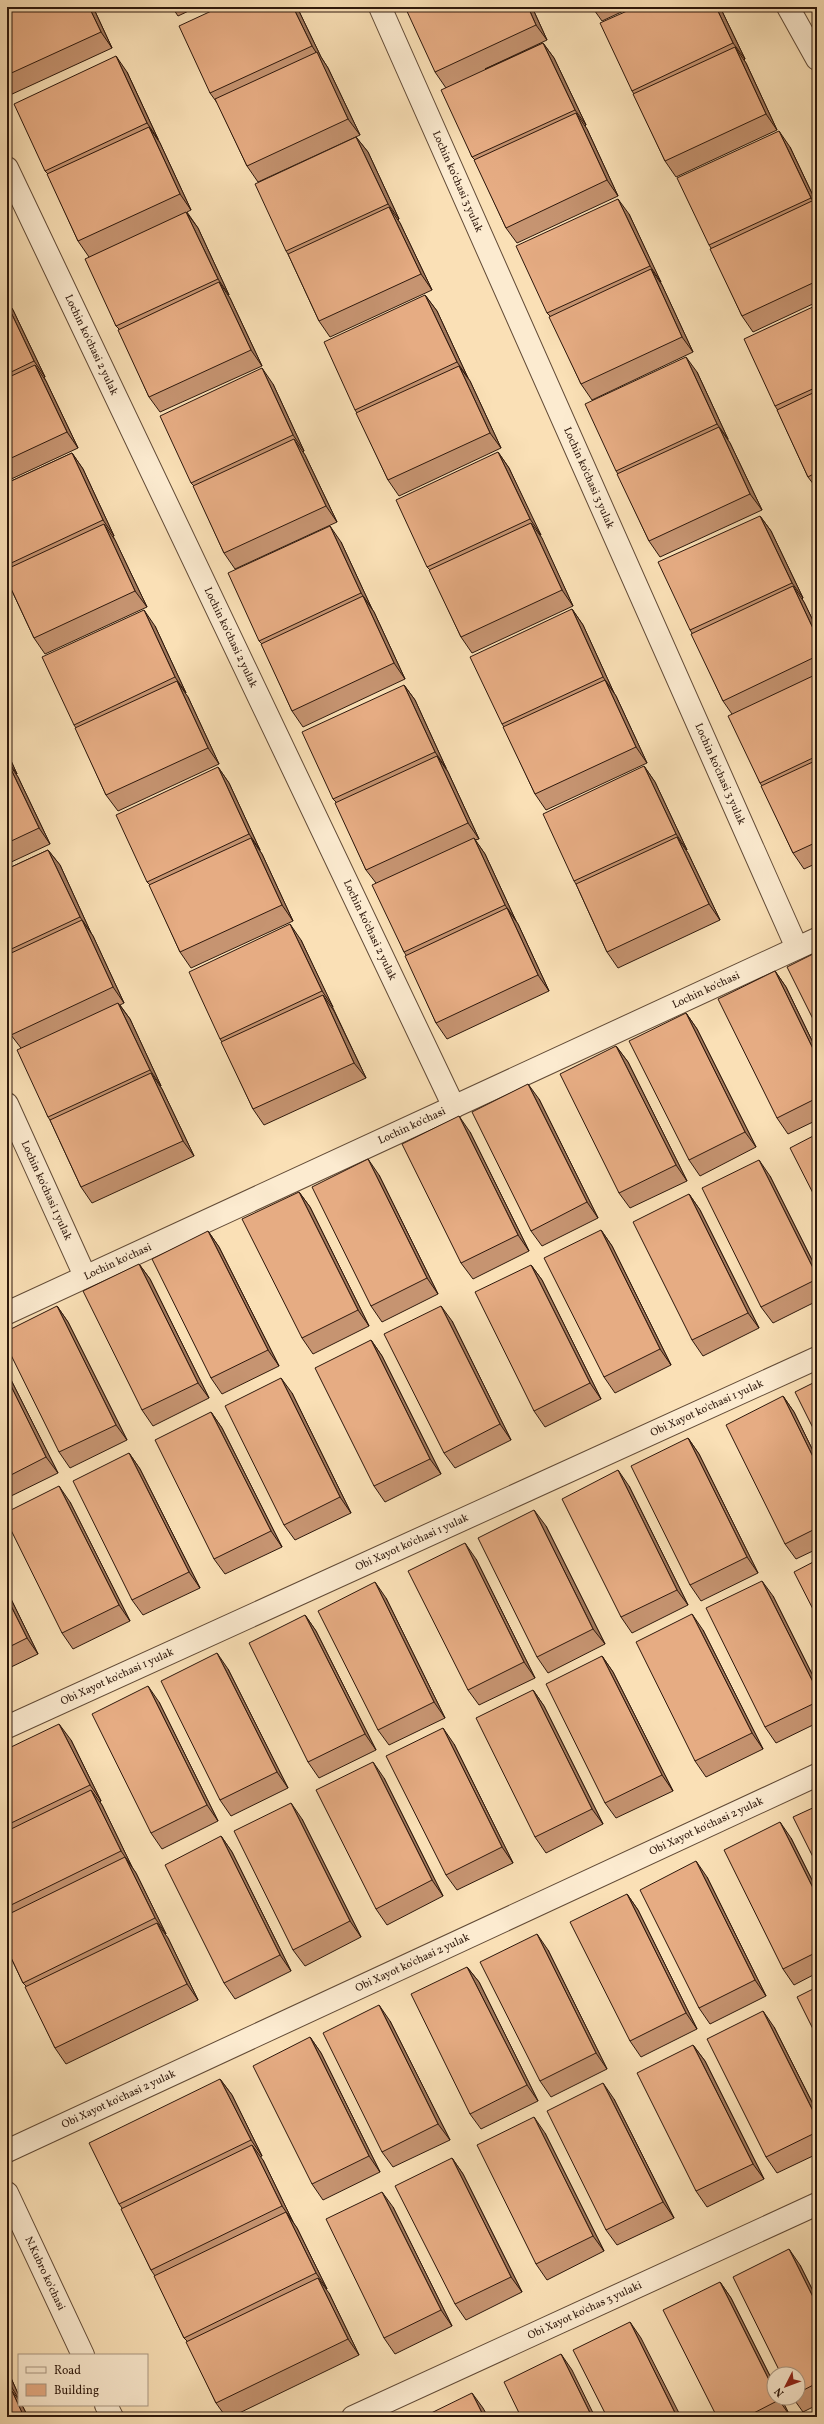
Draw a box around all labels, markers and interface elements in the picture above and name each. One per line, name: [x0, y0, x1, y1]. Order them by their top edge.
street label: Lochin ko'chasi 3 yulak: [428, 128, 486, 235]
street label: Lochin ko'chasi 2 yulak: [61, 292, 122, 398]
street label: Lochin ko'chasi 3 yulak: [560, 425, 618, 531]
street label: Lochin ko'chasi 2 yulak: [200, 585, 261, 690]
street label: Lochin ko'chasi 3 yulak: [691, 721, 749, 827]
street label: Lochin ko'chasi 2 yulak: [339, 877, 400, 983]
street label: Lochin ko'chasi: [670, 968, 742, 1012]
street label: Lochin ko'chasi: [376, 1104, 448, 1148]
street label: Lochin ko'chasi 1 yulak: [17, 1138, 75, 1243]
street label: Lochin ko'chasi: [81, 1240, 154, 1284]
street label: Obi Xayot ko'chasi 1 yulak: [648, 1376, 766, 1440]
street label: Obi Xayot ko'chasi 1 yulak: [353, 1510, 471, 1575]
street label: Obi Xayot ko'chasi 1 yulak: [58, 1645, 176, 1709]
street label: Obi Xayot ko'chasi 2 yulak: [647, 1793, 766, 1859]
street label: Obi Xayot ko'chasi 2 yulak: [353, 1930, 472, 1996]
street label: Obi Xayot ko'chasi 2 yulak: [59, 2066, 178, 2132]
street label: N.Kubro ko'chasi: [21, 2234, 69, 2313]
street label: Obi Xayot ko'chas 3 yulaki: [525, 2278, 644, 2343]
legend: [18, 2354, 148, 2406]
text: Road: [54, 2363, 81, 2379]
north arrow: [766, 2366, 806, 2406]
text: Building: [54, 2383, 99, 2399]
text: N: [771, 2384, 788, 2400]

